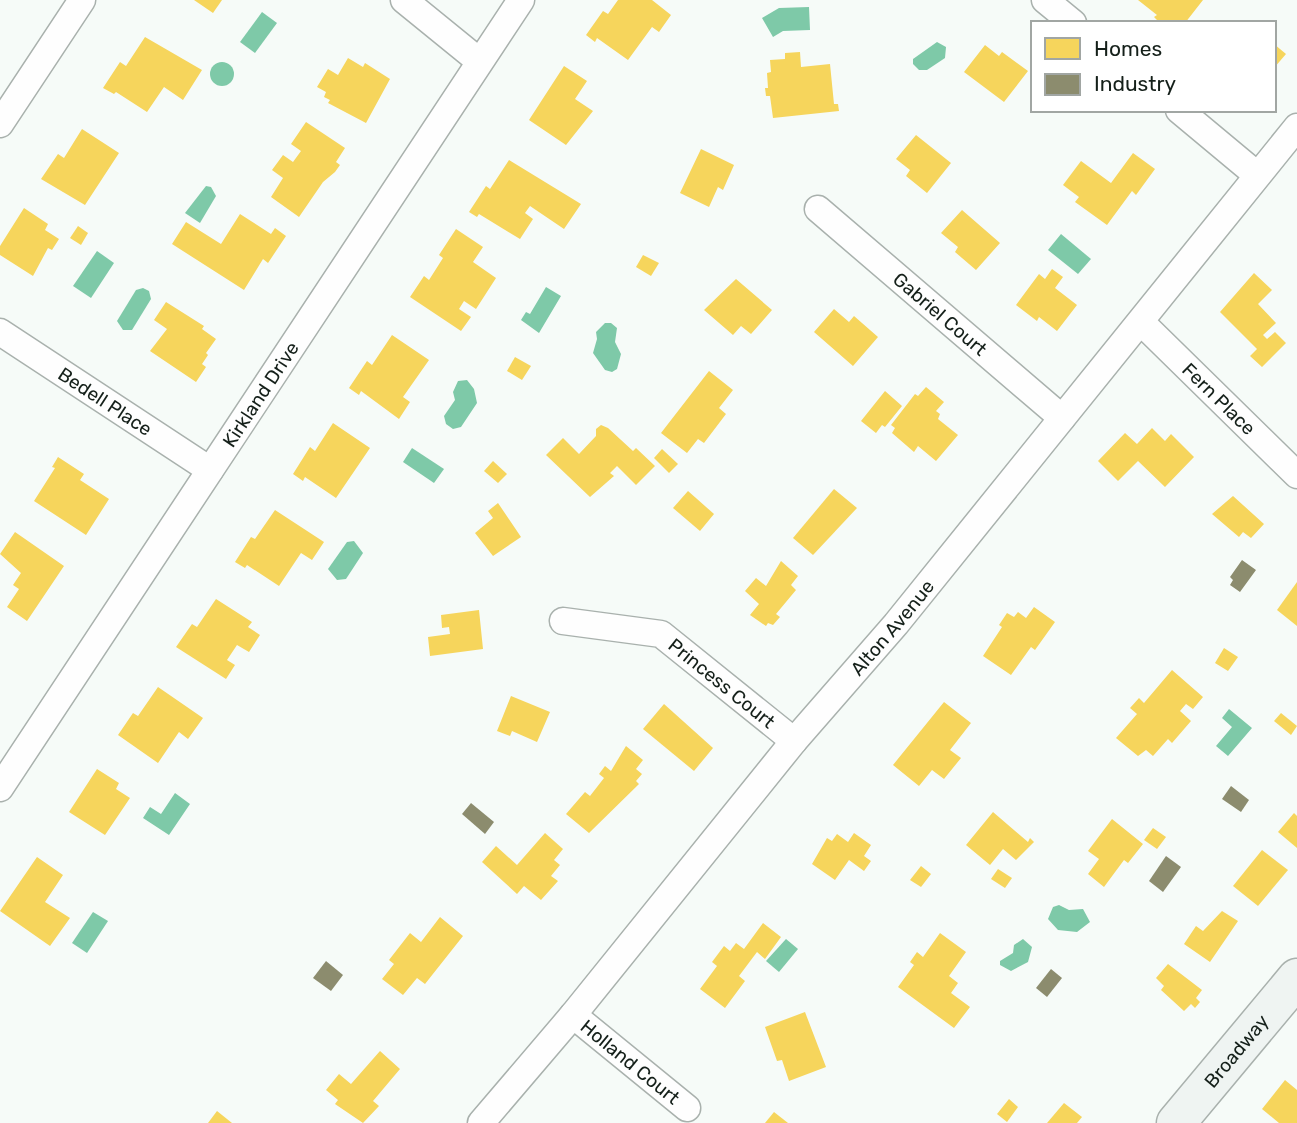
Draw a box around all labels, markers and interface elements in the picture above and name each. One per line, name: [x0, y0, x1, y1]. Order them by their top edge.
legend: [1031, 21, 1276, 112]
text: Homes: [1094, 36, 1162, 61]
text: Industry: [1094, 71, 1176, 96]
street label: Gabriel Court: [889, 267, 992, 361]
street label: Kirkland Drive: [217, 337, 303, 451]
street label: Fern Place: [1178, 358, 1261, 440]
street label: Bedell Place: [54, 362, 157, 440]
street label: Alton Avenue: [845, 575, 939, 680]
street label: Princess Court: [664, 633, 780, 733]
street label: Broadway: [1199, 1010, 1273, 1092]
street label: Holland Court: [576, 1014, 685, 1109]

